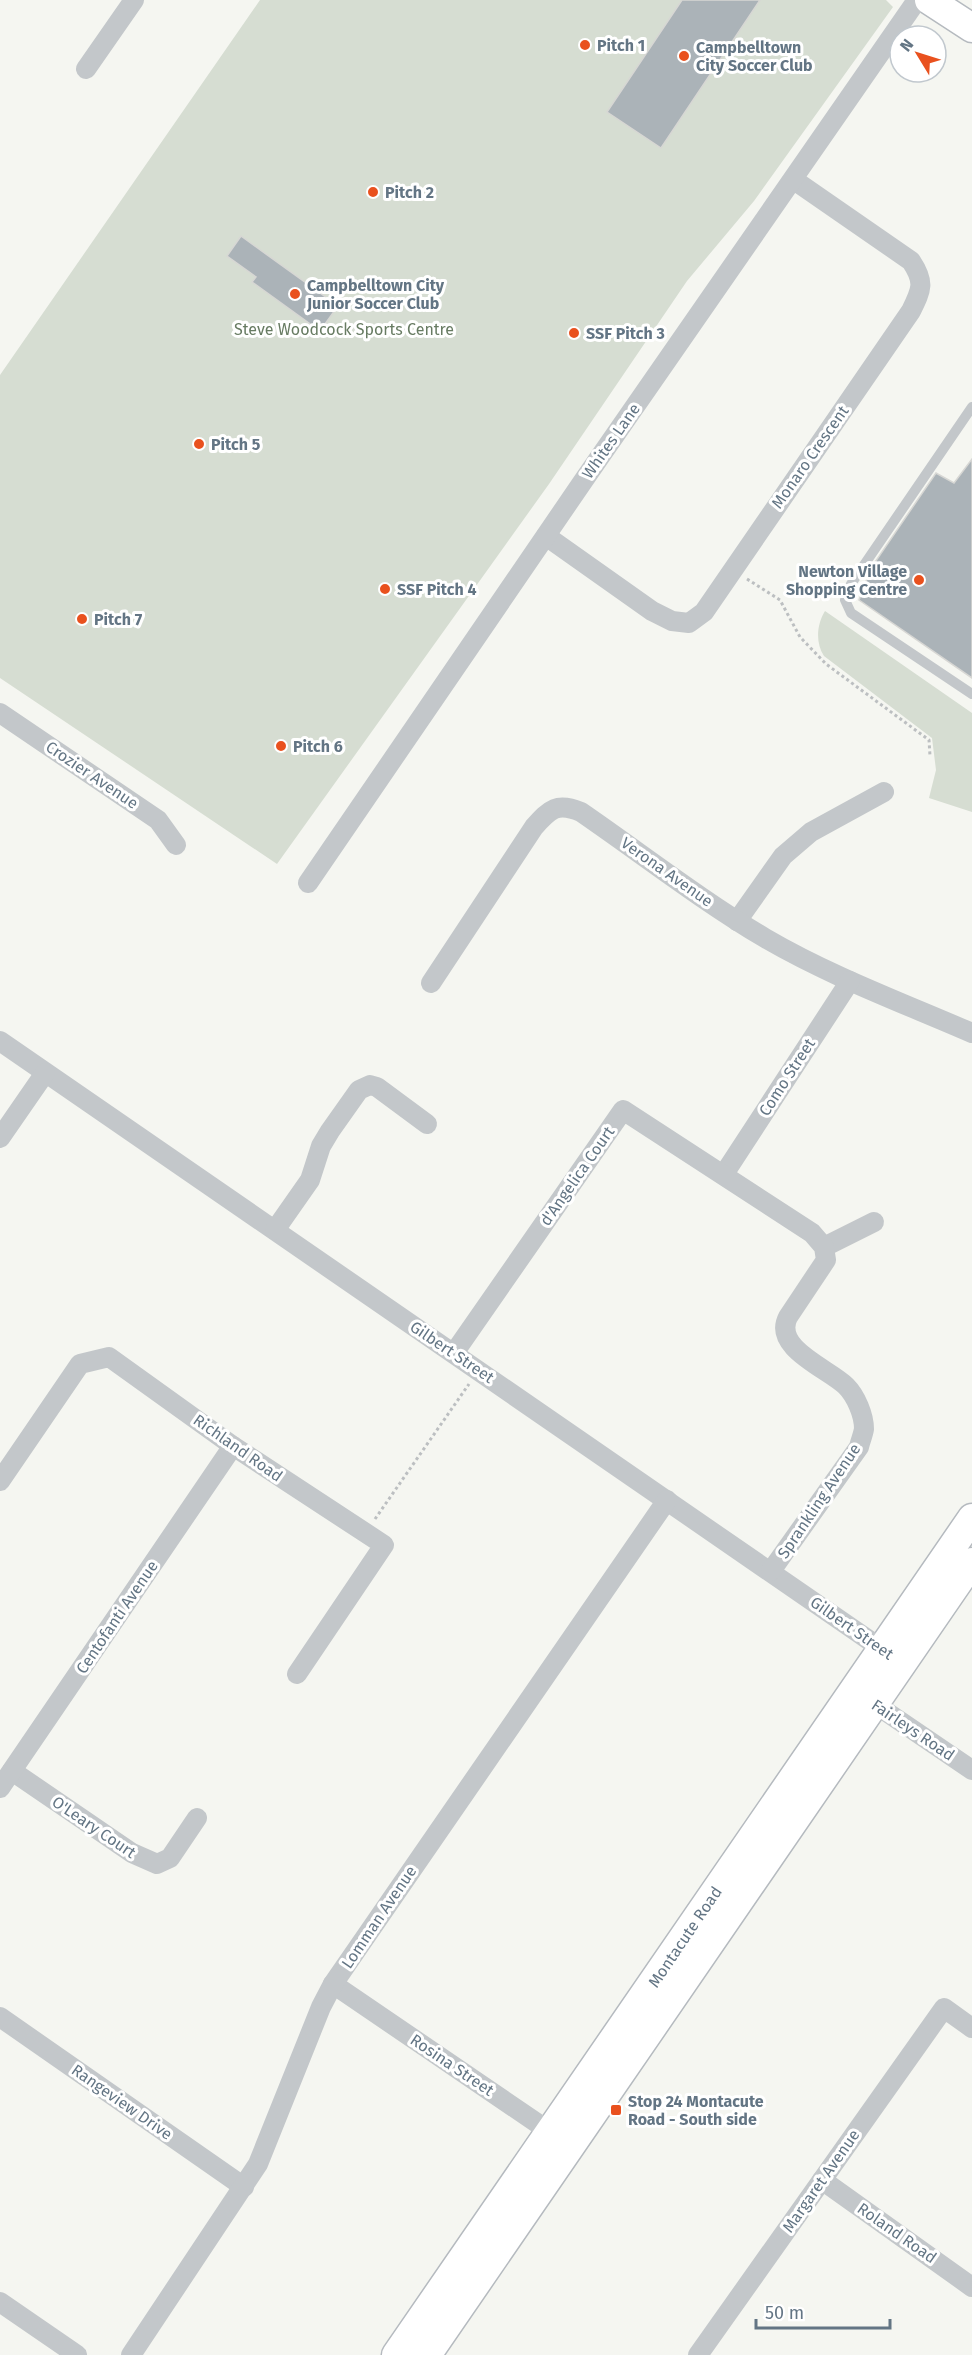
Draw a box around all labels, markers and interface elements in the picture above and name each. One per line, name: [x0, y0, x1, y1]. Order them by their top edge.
north arrow: [888, 24, 948, 84]
text: N: [896, 35, 917, 55]
place label: Pitch 1: [597, 36, 645, 55]
marker: Pitch 1: [578, 38, 592, 52]
place label: Campbelltown City Soccer Club: [696, 38, 813, 75]
marker: Campbelltown City Soccer Club: [677, 49, 691, 63]
place label: Pitch 2: [385, 183, 434, 202]
marker: Pitch 2: [366, 185, 380, 199]
place label: Campbelltown City Junior Soccer Club: [306, 276, 445, 313]
marker: Campbelltown City Junior Soccer Club: [288, 287, 302, 301]
park label: Steve Woodcock Sports Centre: [234, 320, 454, 339]
place label: SSF Pitch 3: [586, 324, 665, 343]
marker: SSF Pitch 3: [567, 326, 581, 340]
street label: Whites Lane: [578, 400, 644, 482]
street label: Monaro Crescent: [768, 402, 853, 512]
place label: Pitch 5: [211, 435, 261, 454]
marker: Pitch 5: [192, 437, 206, 451]
place label: Newton Village Shopping Centre: [786, 562, 907, 599]
marker: Newton Village Shopping Centre: [912, 573, 926, 587]
place label: SSF Pitch 4: [397, 580, 476, 599]
marker: SSF Pitch 4: [378, 582, 392, 596]
place label: Pitch 7: [94, 610, 143, 629]
marker: Pitch 7: [75, 612, 89, 626]
street label: Crozier Avenue: [42, 737, 142, 813]
place label: Pitch 6: [293, 737, 343, 756]
marker: Pitch 6: [274, 739, 288, 753]
street label: Verona Avenue: [617, 833, 717, 911]
street label: Como Street: [755, 1034, 819, 1119]
street label: d'Angelica Court: [536, 1123, 618, 1229]
street label: Gilbert Street: [406, 1317, 498, 1387]
street label: Richland Road: [190, 1410, 286, 1486]
street label: Sprankling Avenue: [774, 1440, 864, 1562]
street label: Centofanti Avenue: [72, 1557, 162, 1677]
street label: Gilbert Street: [807, 1592, 897, 1664]
street label: Fairleys Road: [868, 1695, 958, 1765]
street label: O'Leary Court: [48, 1792, 140, 1862]
street label: Lomman Avenue: [338, 1862, 420, 1972]
street label: Montacute Road: [644, 1883, 726, 1991]
street label: Rosina Street: [407, 2030, 497, 2100]
street label: Rangeview Drive: [68, 2060, 176, 2144]
place label: Stop 24 Montacute Road - South side: [628, 2092, 764, 2129]
marker: Stop 24 Montacute Road - South side: [609, 2103, 623, 2117]
street label: Margaret Avenue: [778, 2126, 864, 2236]
street label: Roland Road: [854, 2199, 940, 2267]
scale bar: [756, 2292, 890, 2330]
text: 50 m: [765, 2302, 804, 2324]

